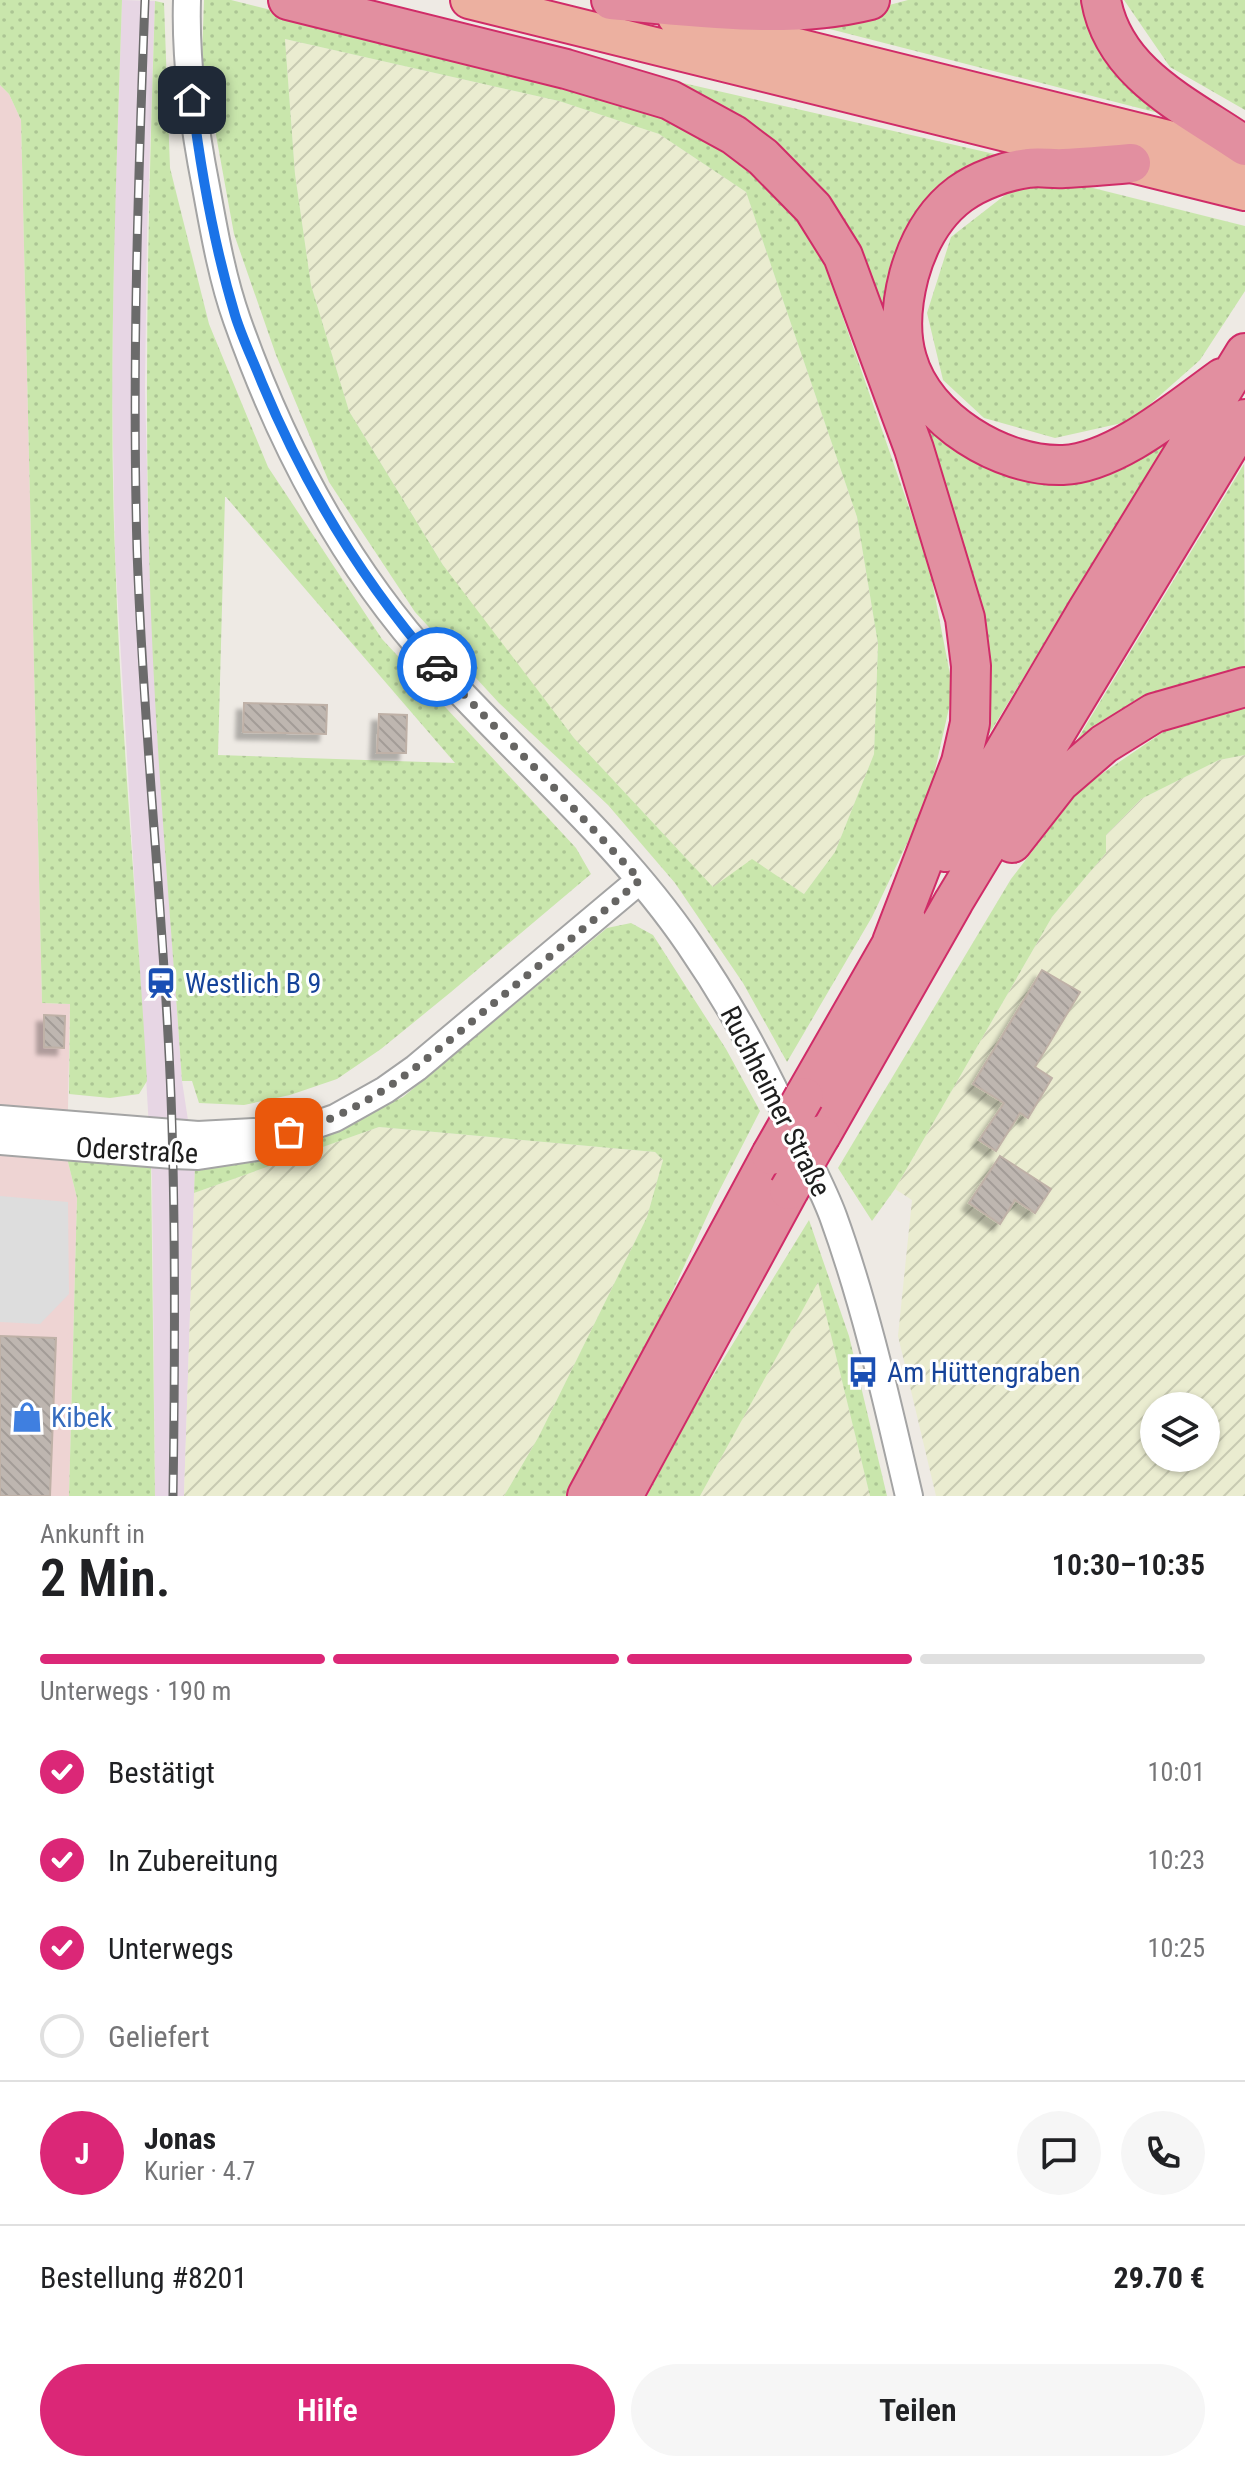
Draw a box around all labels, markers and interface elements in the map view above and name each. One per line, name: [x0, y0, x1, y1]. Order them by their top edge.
pin: [158, 66, 226, 134]
icon: home: [170, 78, 214, 122]
courier: [397, 627, 477, 707]
icon: car: [415, 645, 459, 689]
station icon: Westlich B 9: [144, 966, 178, 1000]
place label: Westlich B 9: [185, 967, 321, 1000]
street label: Ruchheimer Straße: [713, 1001, 838, 1202]
pin: [255, 1098, 323, 1166]
icon: bag: [267, 1110, 311, 1154]
street label: Oderstraße: [75, 1131, 199, 1170]
bus stop icon: Am Hüttengraben: [846, 1355, 880, 1389]
place label: Am Hüttengraben: [887, 1356, 1081, 1389]
map controls: [1140, 1392, 1220, 1472]
button: layers: [1140, 1392, 1220, 1472]
shop icon: Kibek: [10, 1400, 44, 1434]
place label: Kibek: [51, 1401, 113, 1434]
text: Ankunft in: [40, 1519, 145, 1549]
text: 10:30–10:35: [1052, 1547, 1205, 1582]
text: 2 Min.: [40, 1548, 171, 1609]
text: Unterwegs · 190 m: [40, 1676, 231, 1706]
icon: check: [40, 1750, 84, 1794]
text: Bestätigt: [108, 1755, 215, 1790]
text: 10:01: [1148, 1757, 1205, 1787]
icon: check: [40, 1838, 84, 1882]
text: In Zubereitung: [108, 1843, 278, 1878]
text: 10:23: [1148, 1845, 1205, 1875]
icon: check: [40, 1926, 84, 1970]
text: Unterwegs: [108, 1931, 234, 1966]
text: 10:25: [1148, 1933, 1205, 1963]
text: Geliefert: [108, 2019, 210, 2054]
button: chat: [1017, 2111, 1101, 2195]
button: phone: [1121, 2111, 1205, 2195]
text: Jonas: [144, 2121, 216, 2156]
text: J: [75, 2136, 89, 2171]
text: Kurier · 4.7: [144, 2156, 255, 2186]
text: Bestellung #8201: [40, 2260, 247, 2295]
text: 29.70 €: [1114, 2260, 1205, 2295]
button: Hilfe: [40, 2364, 615, 2456]
button: Teilen: [631, 2364, 1205, 2456]

